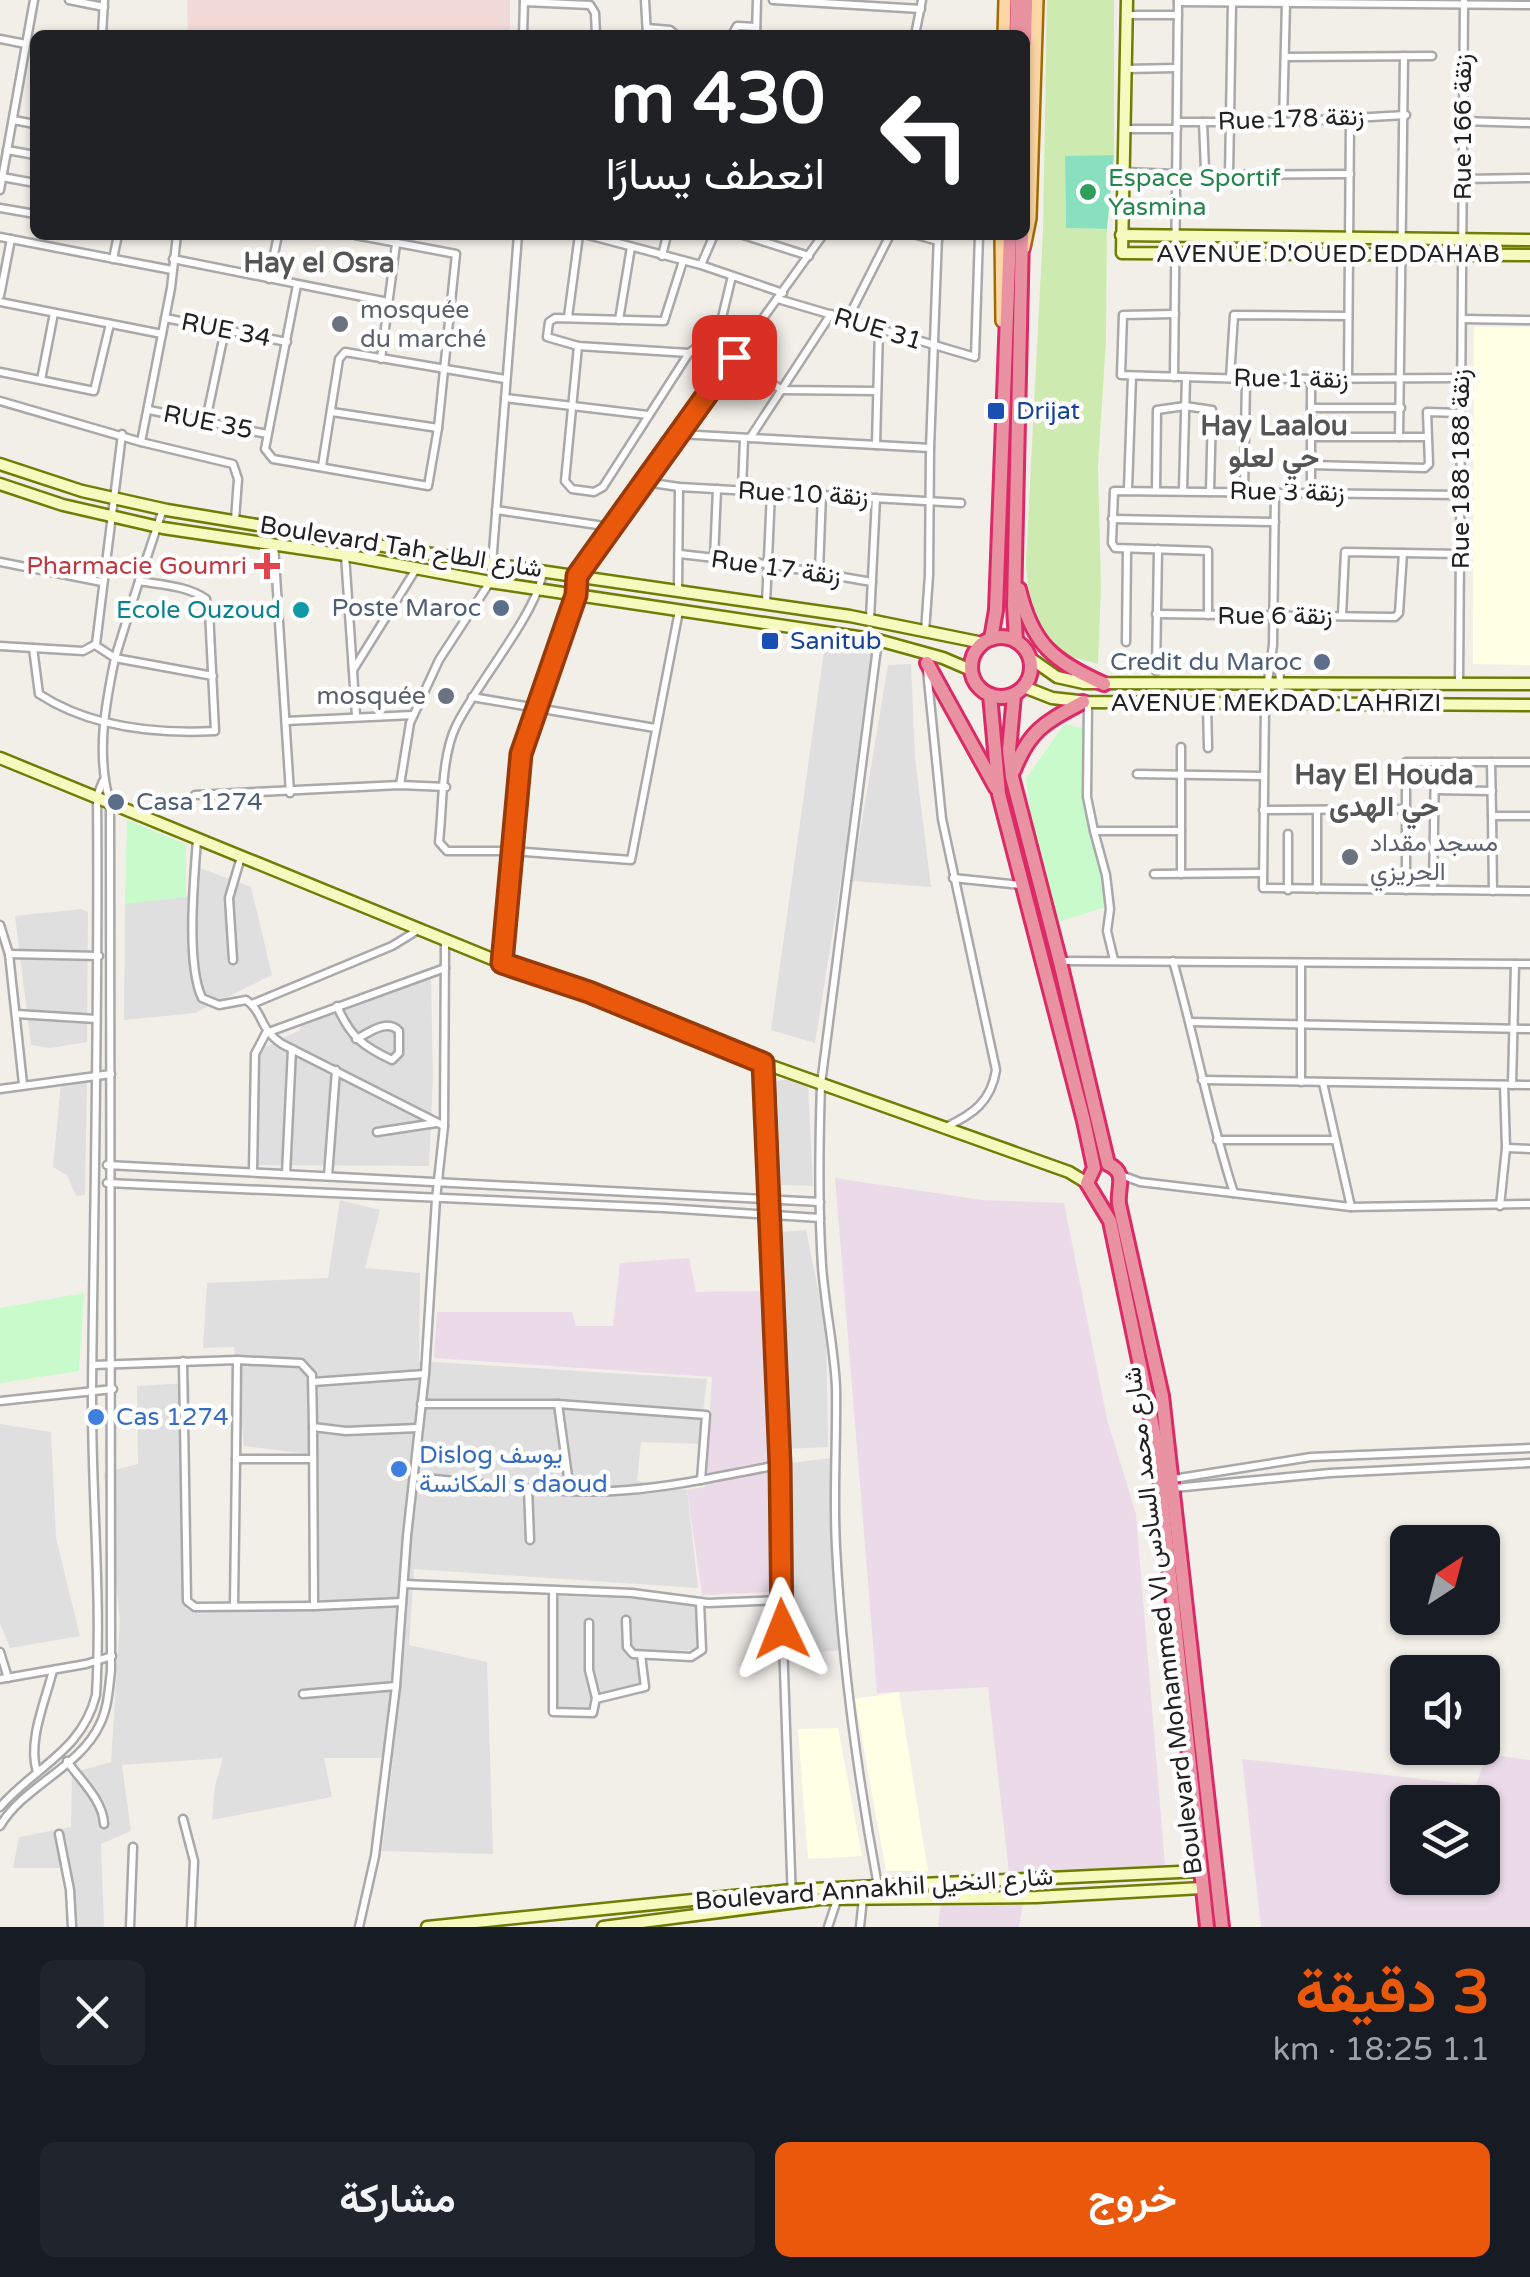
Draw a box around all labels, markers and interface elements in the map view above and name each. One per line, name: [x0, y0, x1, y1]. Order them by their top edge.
street label: Rue 166 زنقة: [1448, 54, 1478, 200]
text: 430 m: [611, 58, 825, 142]
icon: left: [860, 70, 990, 200]
street label: Rue 178 زنقة: [1217, 101, 1365, 137]
text: انعطف يسارًا: [606, 148, 825, 202]
place label: Espace Sportif Yasmina: [1108, 163, 1281, 222]
marker: Espace Sportif Yasmina: [1077, 181, 1099, 203]
street label: AVENUE D'OUED EDDAHAB: [1156, 239, 1500, 269]
district label: Hay el Osra: [243, 246, 395, 280]
place label: mosquée du marché: [360, 295, 486, 354]
street label: RUE 31: [830, 301, 926, 357]
street label: RUE 34: [179, 307, 273, 353]
marker: mosquée du marché: [329, 313, 351, 335]
pin: [692, 315, 777, 400]
icon: arrive: [707, 330, 762, 385]
street label: Rue 1 زنقة: [1233, 363, 1349, 395]
street label: Rue 188 زنقة 188: [1446, 369, 1476, 569]
place label: Drijat: [1016, 396, 1080, 426]
street label: RUE 35: [161, 399, 255, 445]
marker: Drijat: [985, 400, 1007, 422]
district label: Hay Laalou حي لعلو: [1200, 409, 1348, 481]
street label: Rue 10 زنقة: [737, 476, 869, 512]
street label: Rue 3 زنقة: [1229, 476, 1345, 508]
street label: Boulevard Tah شارع الطاح: [258, 510, 544, 585]
street label: Rue 17 زنقة: [709, 544, 843, 592]
place label: Pharmacie Goumri: [26, 551, 247, 581]
marker: Pharmacie Goumri: [256, 555, 278, 577]
place label: Poste Maroc: [331, 593, 481, 623]
place label: Ecole Ouzoud: [116, 595, 281, 625]
marker: Poste Maroc: [490, 597, 512, 619]
marker: Ecole Ouzoud: [290, 599, 312, 621]
street label: Rue 6 زنقة: [1217, 601, 1333, 631]
place label: Sanitub: [790, 626, 881, 656]
marker: Sanitub: [759, 630, 781, 652]
place label: Credit du Maroc: [1110, 647, 1302, 677]
marker: Credit du Maroc: [1311, 651, 1333, 673]
place label: mosquée: [317, 681, 426, 711]
marker: mosquée: [435, 685, 457, 707]
street label: AVENUE MEKDAD LAHRIZI: [1111, 688, 1441, 718]
district label: Hay El Houda حي الهدى: [1294, 758, 1474, 830]
place label: Casa 1274: [136, 787, 263, 817]
marker: Casa 1274: [105, 791, 127, 813]
place label: مسجد مقداد الحريزي: [1370, 828, 1498, 892]
marker: مسجد مقداد الحريزي: [1339, 846, 1361, 868]
street label: Boulevard Mohammed VI شارع محمد السادس: [1117, 1365, 1210, 1877]
place label: Cas 1274: [116, 1402, 229, 1432]
marker: Cas 1274: [85, 1406, 107, 1428]
place label: Dislog يوسف المكانسة s daoud: [419, 1440, 608, 1499]
marker: Dislog يوسف المكانسة s daoud: [388, 1458, 410, 1480]
north arrow: [1390, 1525, 1500, 1635]
map controls: [1390, 1525, 1500, 1895]
position arrow: [730, 1577, 834, 1681]
button: sound: [1390, 1655, 1500, 1765]
button: layers: [1390, 1785, 1500, 1895]
street label: Boulevard Annakhil شارع النخيل: [694, 1862, 1054, 1917]
text: 3 دقيقة: [1295, 1957, 1490, 2029]
button: close: [40, 1960, 145, 2065]
text: 1.1 km · 18:25: [1273, 2031, 1490, 2069]
button: مشاركة: [40, 2142, 755, 2257]
button: خروج: [775, 2142, 1490, 2257]

